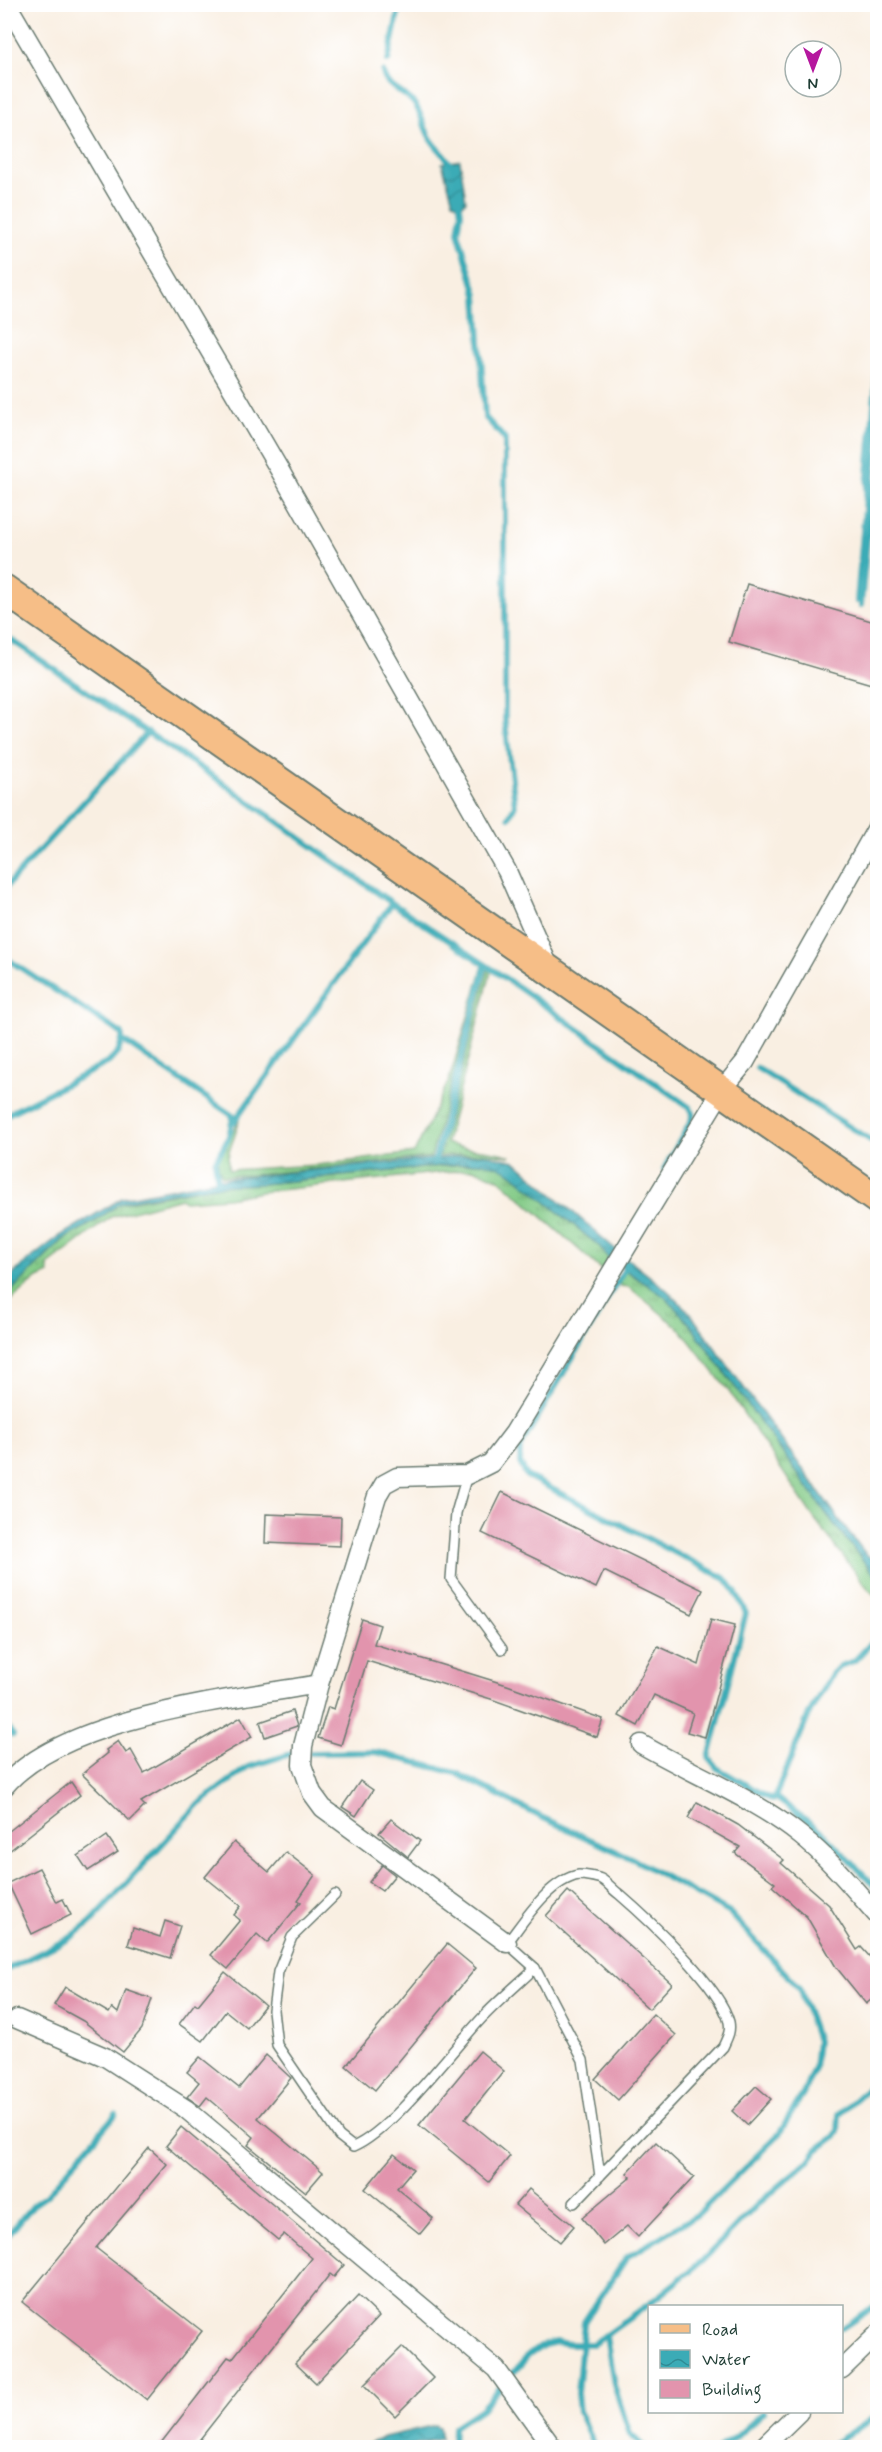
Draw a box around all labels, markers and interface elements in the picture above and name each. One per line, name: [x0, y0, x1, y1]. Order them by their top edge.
north arrow: [783, 39, 843, 99]
text: N: [808, 72, 818, 93]
legend: [648, 2305, 843, 2413]
text: Road: [702, 2318, 738, 2342]
text: Water: [702, 2348, 751, 2372]
text: Building: [702, 2378, 762, 2404]

